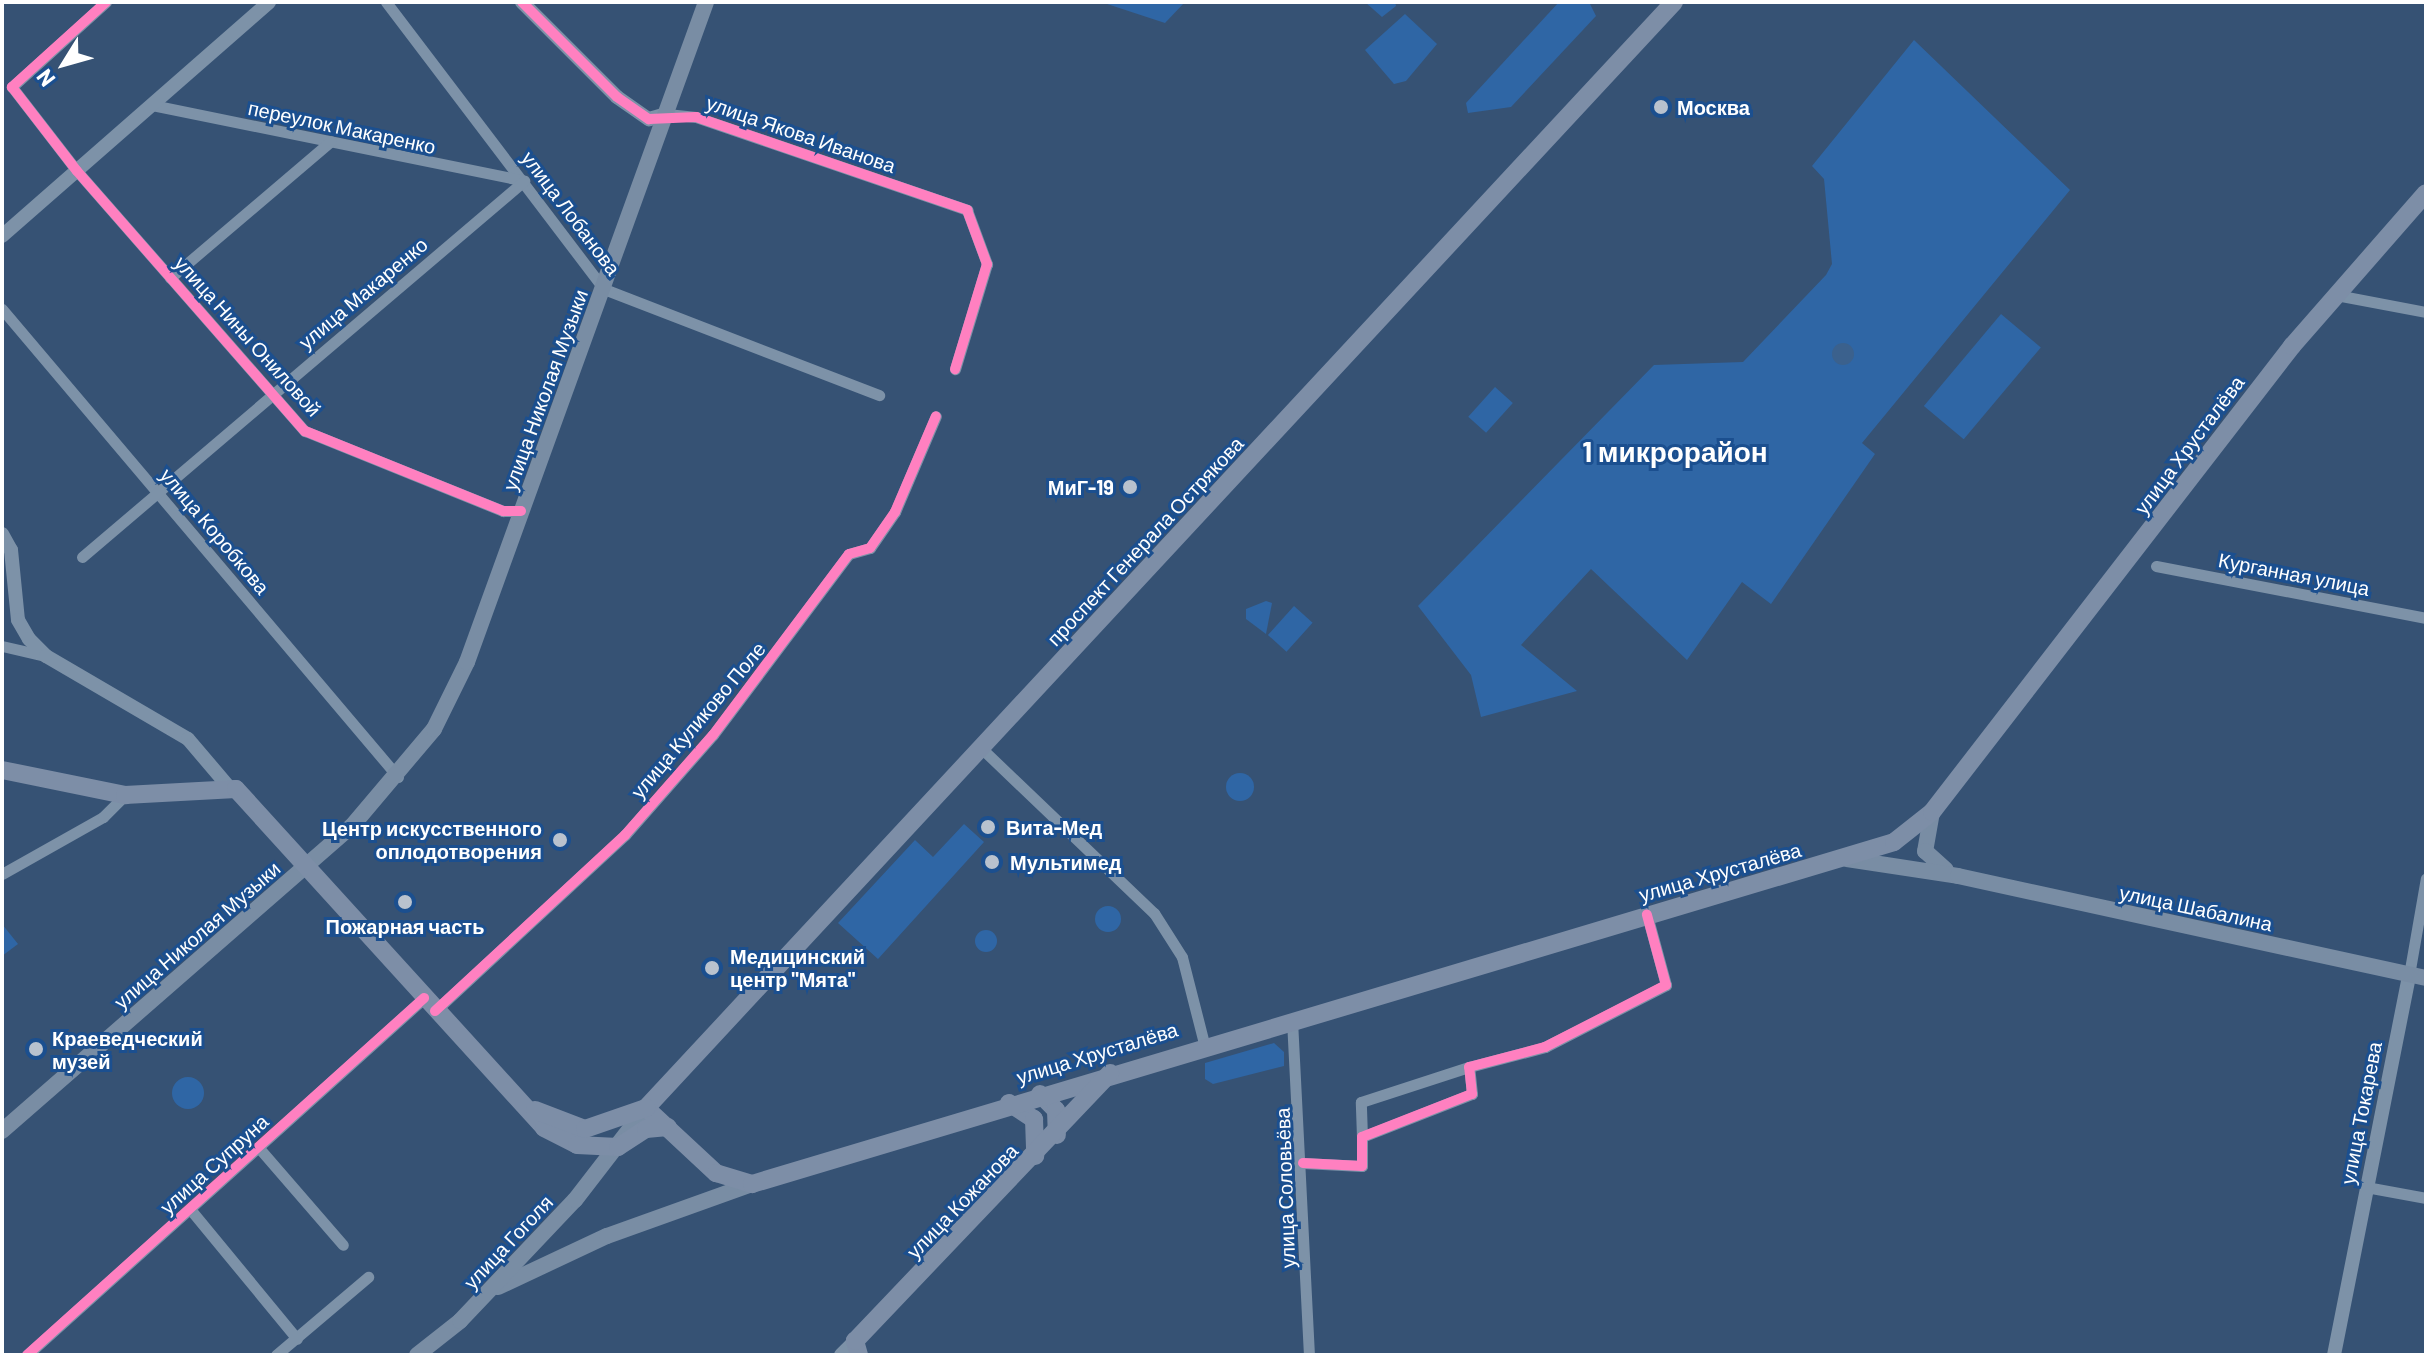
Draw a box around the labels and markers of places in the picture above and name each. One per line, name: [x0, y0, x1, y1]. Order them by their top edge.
place label: Москва: [1677, 95, 1750, 119]
marker: Москва: [1652, 98, 1670, 116]
place label: МиГ-19: [1048, 475, 1114, 499]
marker: МиГ-19: [1121, 478, 1139, 496]
place label: Вита-Мед: [1006, 815, 1102, 839]
place label: Центр искусственного оплодотворения: [322, 816, 542, 863]
marker: Вита-Мед: [977, 816, 999, 838]
marker: Центр искусственного оплодотворения: [549, 829, 571, 851]
place label: Мультимед: [1010, 850, 1121, 874]
marker: Мультимед: [981, 851, 1003, 873]
marker: Пожарная часть: [396, 893, 414, 911]
place label: Пожарная часть: [326, 914, 484, 938]
place label: Медицинский центр "Мята": [730, 944, 865, 991]
marker: Медицинский центр "Мята": [701, 957, 723, 979]
place label: Краеведческий музей: [52, 1026, 203, 1073]
marker: Краеведческий музей: [27, 1040, 45, 1058]

